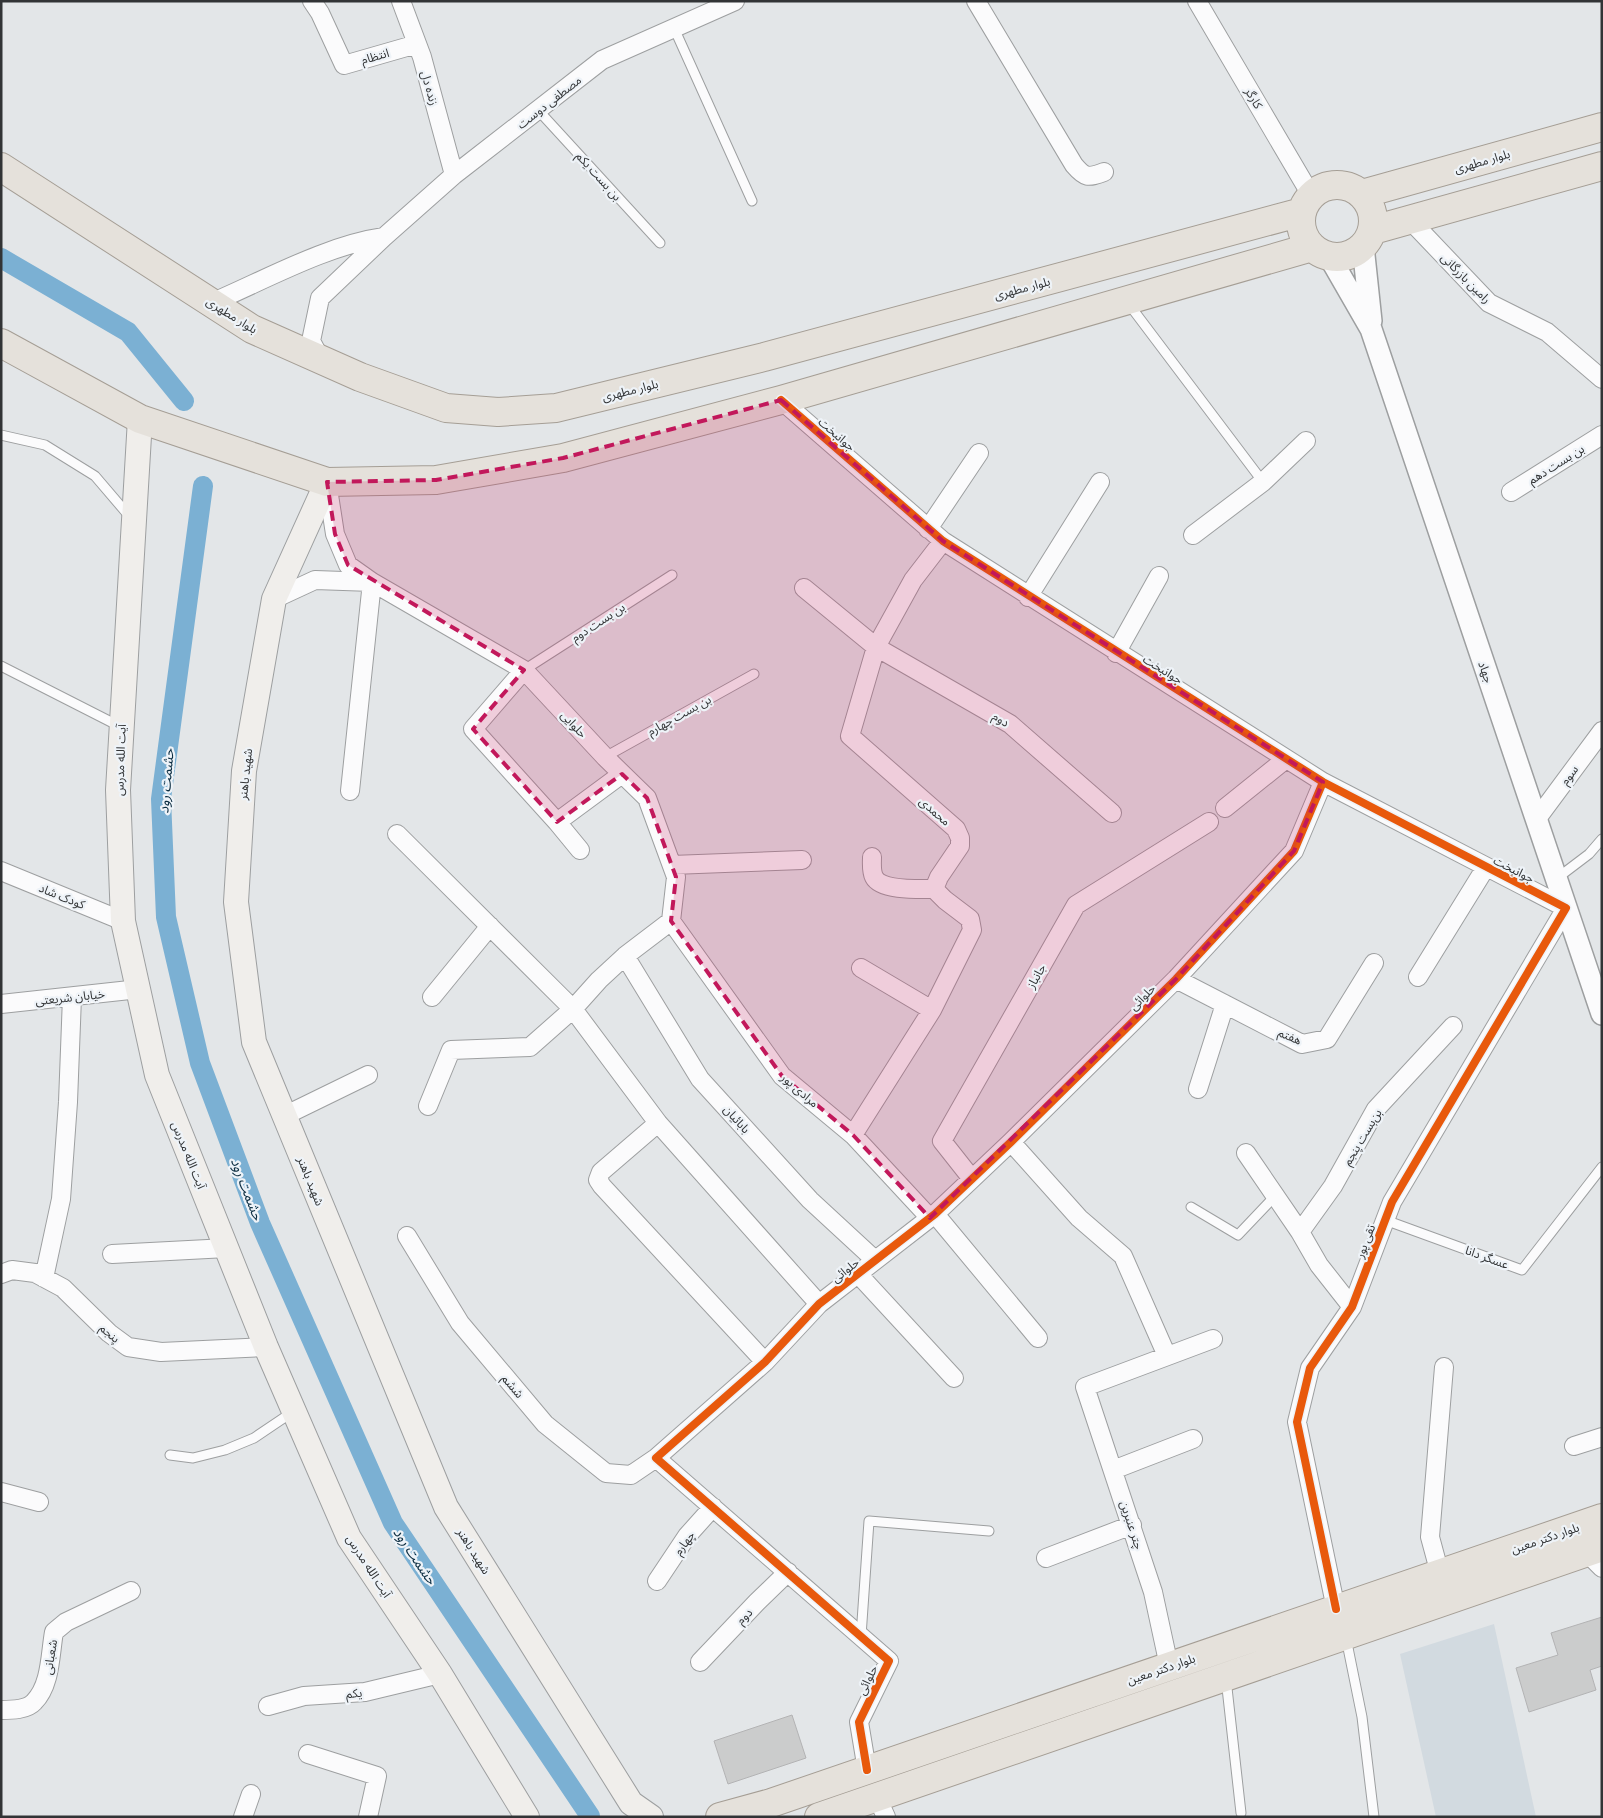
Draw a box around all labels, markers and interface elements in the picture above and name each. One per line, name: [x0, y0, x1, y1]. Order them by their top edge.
street label: انتظام: [359, 45, 391, 69]
street label: زنده دل: [418, 69, 442, 107]
street label: مصطفی دوست: [514, 72, 584, 132]
street label: کارگر: [1241, 84, 1267, 112]
street label: بلوار مطهری: [1452, 146, 1512, 176]
street label: بن بست یکم: [572, 148, 625, 205]
street label: رامین بازرگانی: [1438, 250, 1494, 306]
street label: بلوار مطهری: [992, 273, 1052, 303]
street label: بلوار مطهری: [204, 293, 260, 337]
street label: بلوار مطهری: [600, 376, 660, 404]
street label: جوانبخت: [816, 414, 858, 454]
street label: بن بست دهم: [1525, 441, 1588, 489]
street label: بن بست دوم: [568, 599, 629, 647]
street label: جوانبخت: [1140, 651, 1186, 687]
street label: جهاد: [1475, 659, 1497, 685]
street label: بن بست چهارم: [644, 691, 714, 740]
street label: حلوایی: [558, 707, 590, 741]
street label: دوم: [989, 708, 1012, 732]
street label: آیت الله مدرس: [111, 723, 129, 796]
water label: حشمت رود: [154, 747, 178, 814]
street label: شهید باهنر: [235, 748, 255, 801]
street label: سوم: [1557, 762, 1583, 789]
street label: محمدی: [916, 793, 954, 829]
street label: جوانبخت: [1491, 852, 1537, 886]
street label: کودک شاد: [37, 880, 88, 912]
street label: جانباز: [1023, 961, 1049, 992]
street label: حلوائی: [1126, 981, 1158, 1013]
street label: خیابان شریعتی: [35, 986, 105, 1008]
street label: هفتم: [1275, 1024, 1304, 1049]
street label: مرادی پور: [777, 1069, 822, 1111]
street label: بابائیان: [720, 1102, 754, 1136]
street label: بن‌بست پنجم: [1339, 1106, 1386, 1169]
street label: آیت الله مدرس: [169, 1119, 210, 1192]
street label: شهید باهنر: [294, 1153, 328, 1208]
water label: حشمت رود: [227, 1155, 267, 1223]
street label: تقی پور: [1351, 1222, 1379, 1261]
street label: عسگر دانا: [1463, 1242, 1511, 1272]
street label: حلوائی: [828, 1254, 862, 1286]
street label: پنجم: [95, 1320, 123, 1347]
street label: ششم: [497, 1371, 527, 1402]
street label: چتر عنبرین: [1116, 1499, 1147, 1551]
street label: بلوار دکتر معین: [1509, 1519, 1581, 1557]
water label: حشمت رود: [389, 1524, 441, 1589]
street label: شهید باهنر: [453, 1524, 494, 1577]
street label: چهارم: [670, 1528, 699, 1559]
street label: آیت الله مدرس: [343, 1532, 395, 1601]
street label: دوم: [733, 1605, 757, 1629]
street label: شعبانی: [40, 1638, 60, 1676]
street label: بلوار دکتر معین: [1125, 1650, 1197, 1688]
street label: حلوائی: [853, 1663, 881, 1697]
street label: یکم: [345, 1685, 363, 1703]

